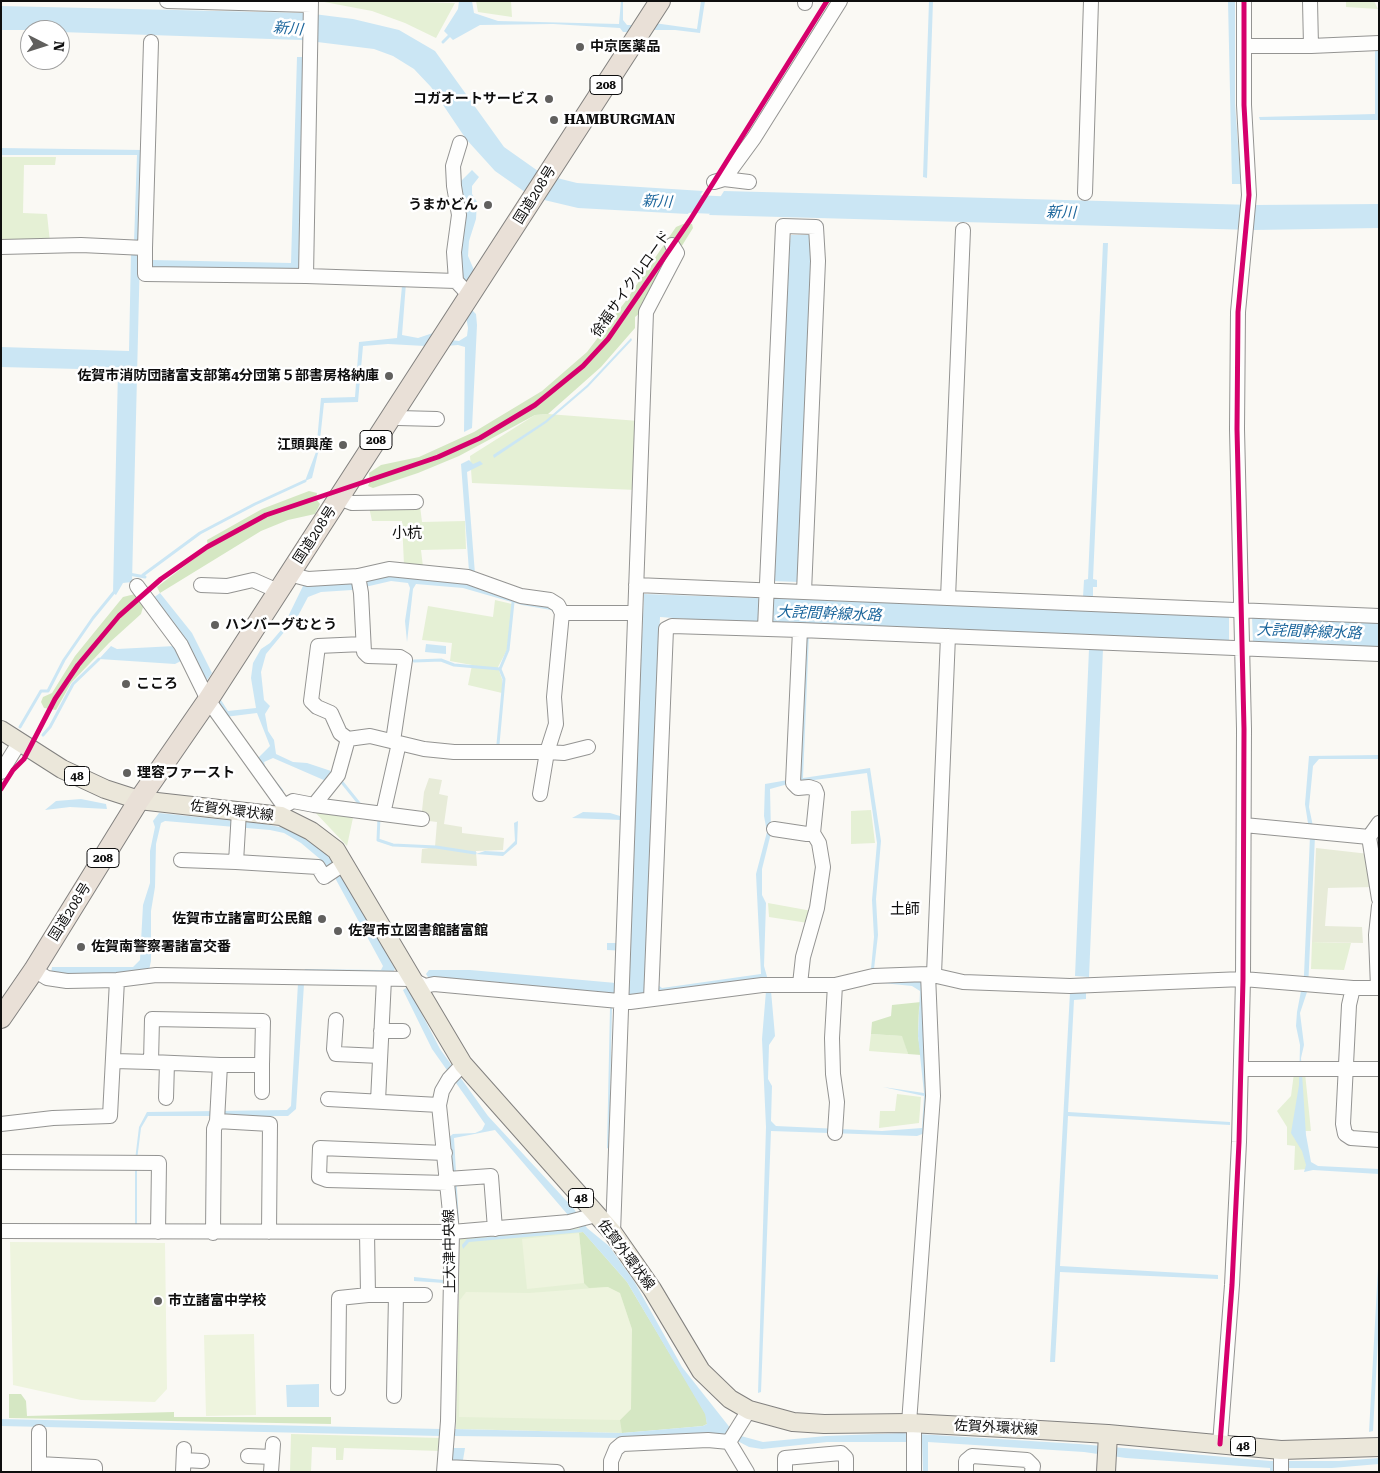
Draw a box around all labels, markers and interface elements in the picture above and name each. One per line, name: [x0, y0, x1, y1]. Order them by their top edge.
water label: 新川: [272, 19, 304, 39]
north arrow: [20, 20, 70, 70]
place label: 中京医薬品: [590, 39, 660, 55]
text: N: [51, 40, 67, 52]
marker: 中京医薬品: [574, 41, 586, 53]
road number: 208: [590, 76, 622, 94]
place label: コガオートサービス: [413, 91, 539, 107]
marker: コガオートサービス: [543, 93, 555, 105]
place label: HAMBURGMAN: [564, 112, 675, 128]
marker: HAMBURGMAN: [548, 114, 560, 126]
street label: 国道208号: [511, 163, 559, 227]
water label: 新川: [642, 192, 672, 212]
place label: うまかどん: [408, 197, 478, 213]
marker: うまかどん: [482, 199, 494, 211]
water label: 新川: [1046, 204, 1076, 222]
street label: 徐福サイクルロード: [588, 228, 674, 340]
place label: 佐賀市消防団諸富支部第4分団第５部書房格納庫: [77, 368, 379, 384]
marker: 佐賀市消防団諸富支部第4分団第５部書房格納庫: [383, 370, 395, 382]
road number: 208: [360, 430, 392, 450]
place label: 江頭興産: [277, 437, 333, 453]
marker: 江頭興産: [337, 439, 349, 451]
street label: 国道208号: [290, 503, 340, 567]
district label: 小杭: [392, 525, 422, 543]
water label: 大詫間幹線水路: [776, 603, 882, 625]
place label: ハンバーグむとう: [225, 617, 337, 633]
marker: ハンバーグむとう: [209, 619, 221, 631]
water label: 大詫間幹線水路: [1256, 621, 1362, 643]
place label: こころ: [136, 676, 178, 692]
marker: こころ: [120, 678, 132, 690]
place label: 理容ファースト: [137, 765, 235, 781]
road number: 48: [64, 766, 90, 786]
marker: 理容ファースト: [121, 767, 133, 779]
street label: 佐賀外環状線: [189, 798, 275, 824]
road number: 208: [87, 848, 119, 868]
street label: 国道208号: [46, 880, 94, 944]
district label: 土師: [890, 901, 920, 919]
place label: 佐賀市立諸富町公民館: [172, 911, 312, 927]
marker: 佐賀市立諸富町公民館: [316, 913, 328, 925]
place label: 佐賀市立図書館諸富館: [348, 923, 488, 939]
marker: 佐賀市立図書館諸富館: [332, 925, 344, 937]
place label: 佐賀南警察署諸富交番: [91, 939, 231, 955]
marker: 佐賀南警察署諸富交番: [75, 941, 87, 953]
road number: 48: [568, 1188, 594, 1208]
street label: 上大津中央線: [441, 1209, 459, 1293]
street label: 佐賀外環状線: [594, 1216, 658, 1294]
place label: 市立諸富中学校: [168, 1293, 266, 1309]
marker: 市立諸富中学校: [152, 1295, 164, 1307]
street label: 佐賀外環状線: [954, 1417, 1038, 1439]
road number: 48: [1230, 1436, 1256, 1455]

